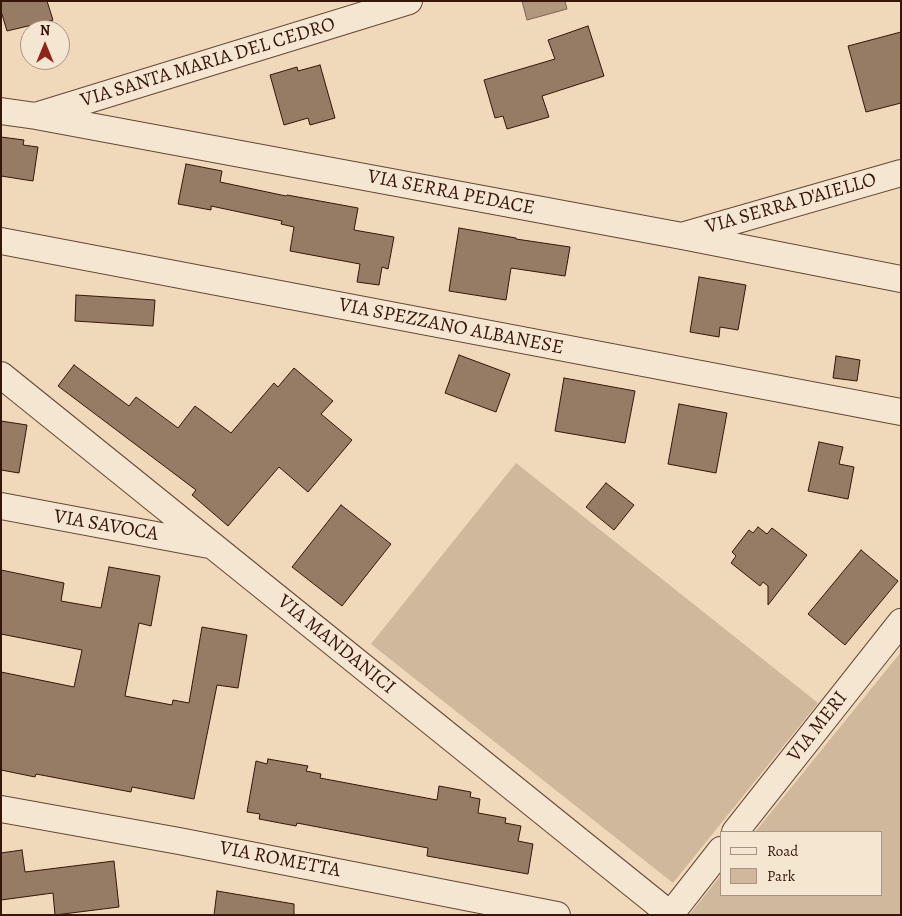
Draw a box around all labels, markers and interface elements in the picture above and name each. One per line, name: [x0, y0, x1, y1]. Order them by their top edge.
street label: VIA SANTA MARIA DEL CEDRO: [78, 13, 338, 113]
north arrow: [20, 20, 70, 70]
text: N: [40, 21, 50, 40]
street label: VIA SERRA PEDACE: [365, 165, 537, 221]
street label: VIA SERRA D'AIELLO: [703, 168, 879, 240]
street label: VIA SPEZZANO ALBANESE: [337, 293, 565, 361]
street label: VIA SAVOCA: [52, 505, 160, 547]
street label: VIA MANDANICI: [272, 590, 400, 700]
street label: VIA MERI: [783, 687, 853, 767]
legend: [720, 831, 882, 896]
street label: VIA ROMETTA: [217, 837, 343, 883]
text: Road: [767, 841, 798, 861]
text: Park: [767, 866, 795, 886]

